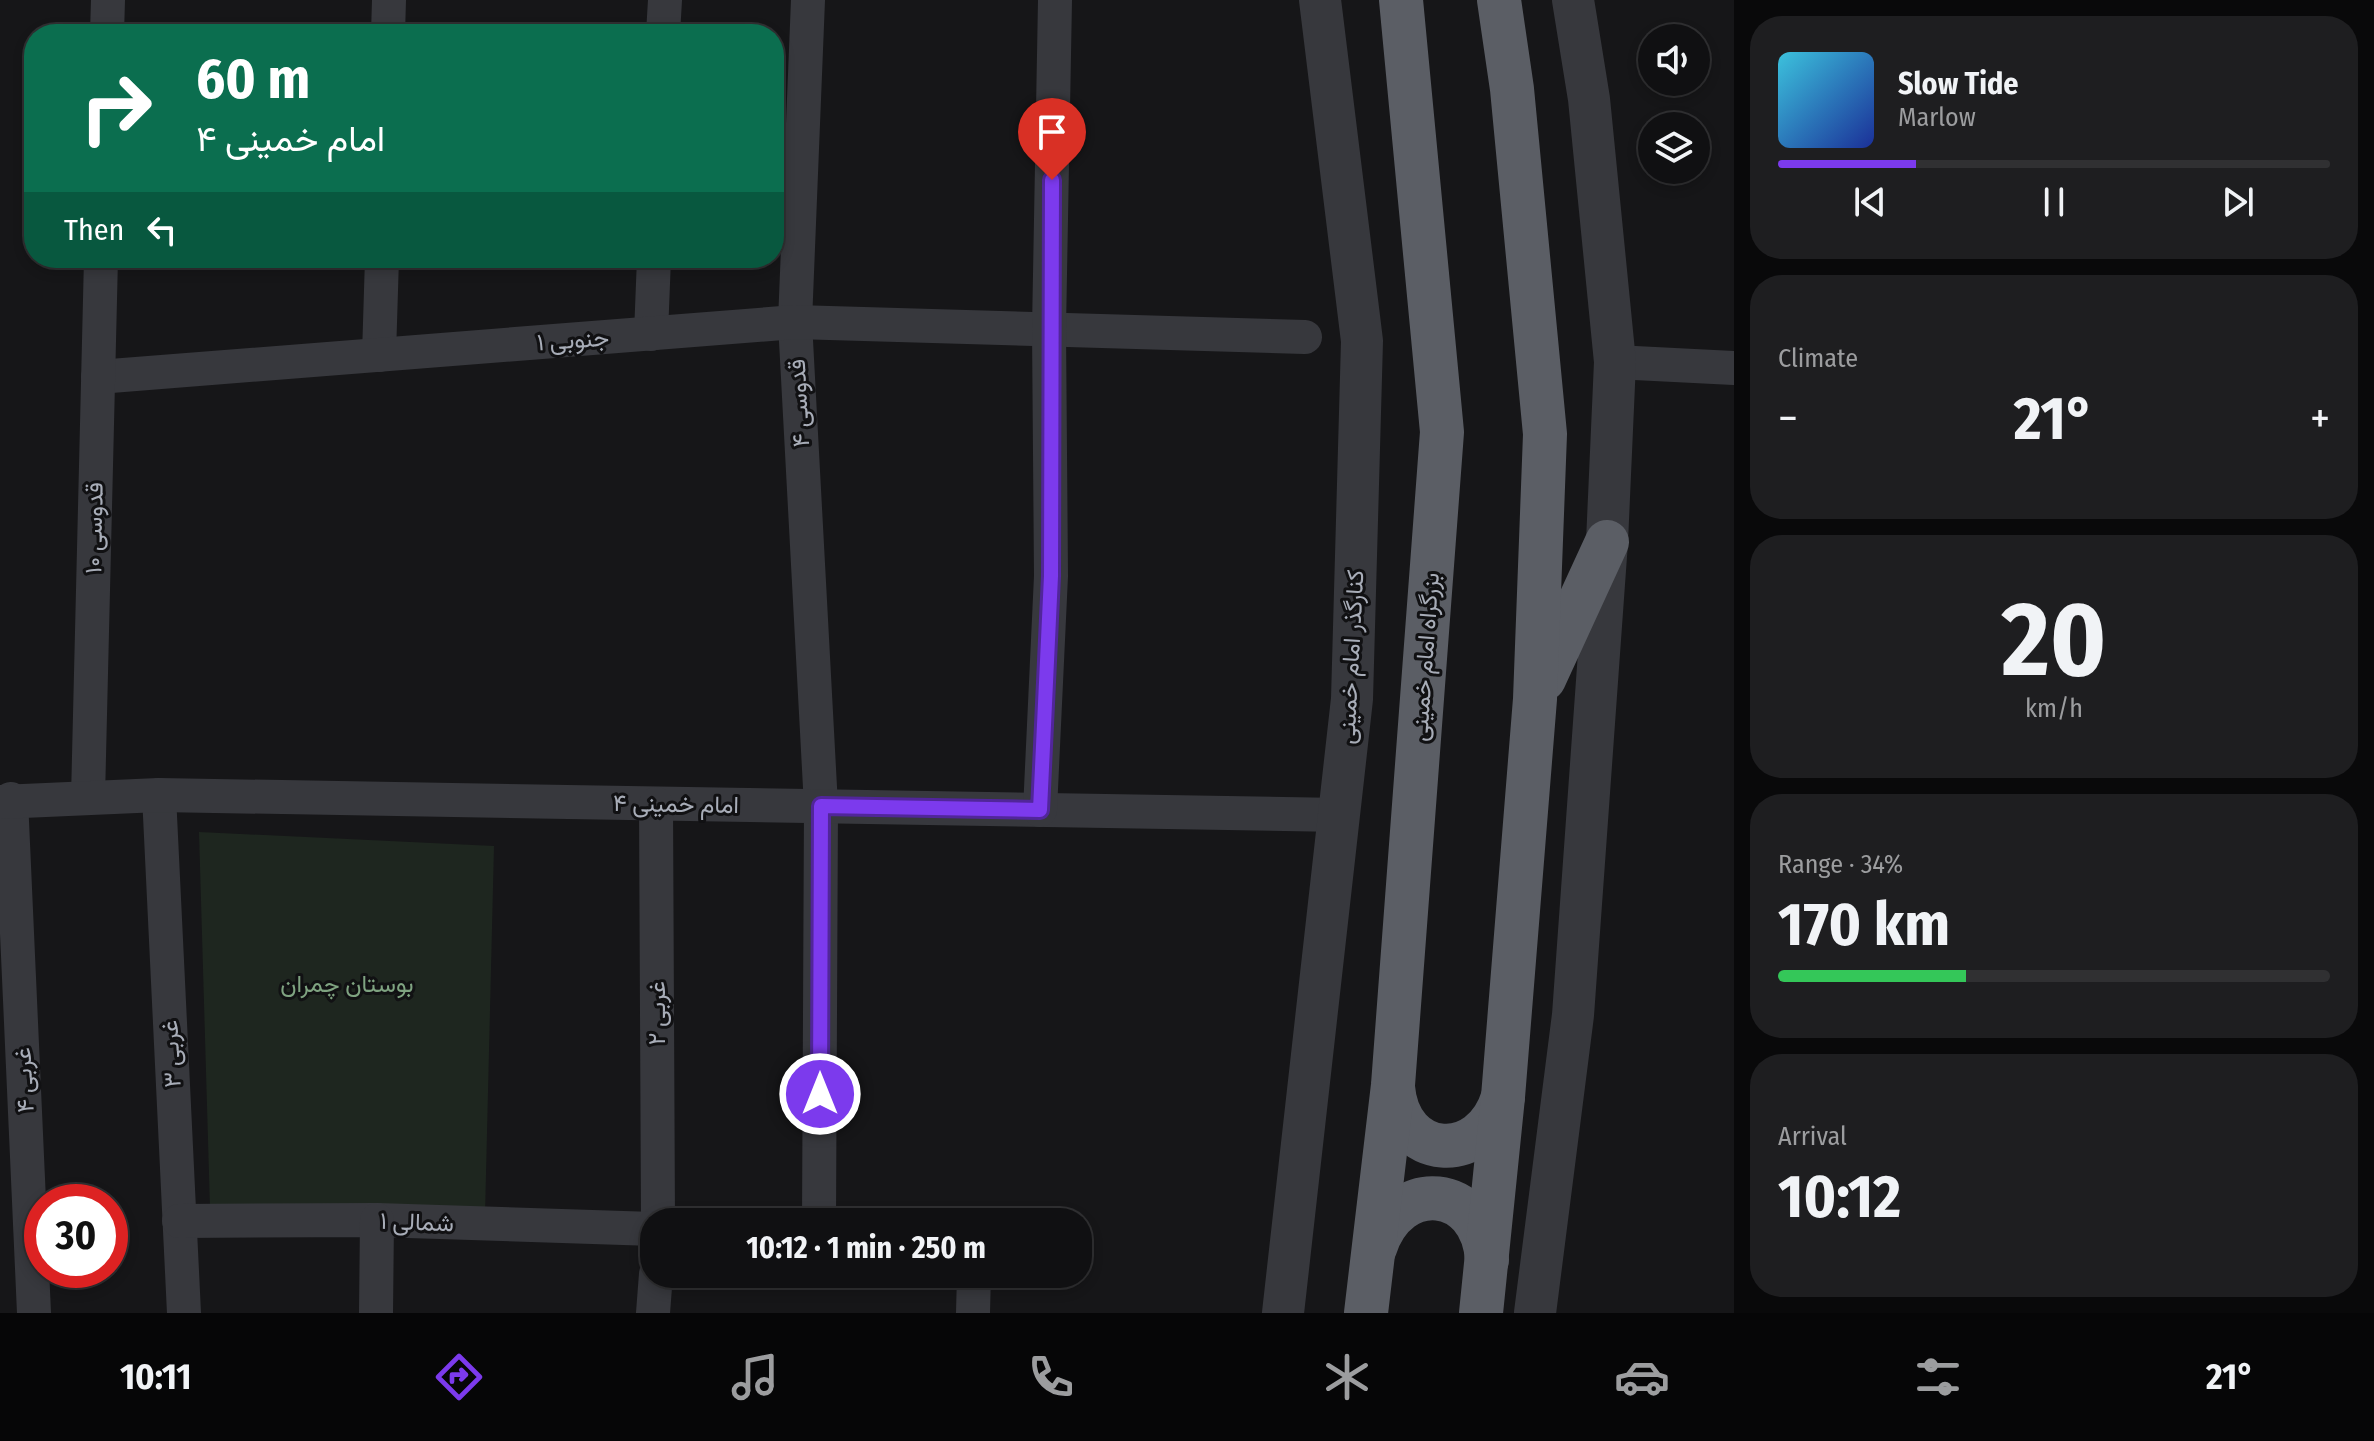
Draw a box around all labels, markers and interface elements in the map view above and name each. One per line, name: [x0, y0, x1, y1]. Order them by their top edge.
map controls: [1638, 24, 1710, 184]
button: sound: [1638, 24, 1710, 96]
text: 60 m: [196, 46, 310, 113]
icon: right: [64, 56, 168, 160]
text: Slow Tide: [1898, 66, 2019, 102]
pin: [1018, 98, 1086, 180]
text: Marlow: [1898, 102, 1976, 133]
icon: arrive: [1030, 110, 1074, 154]
button: layers: [1638, 112, 1710, 184]
text: امام خمینی ۴: [196, 117, 385, 161]
icon: previous: [1848, 180, 1892, 224]
icon: pause: [2032, 180, 2076, 224]
icon: next: [2216, 180, 2260, 224]
icon: left: [140, 208, 184, 252]
text: Then: [64, 212, 124, 248]
street label: ۱ جنوبی: [536, 324, 610, 357]
text: Climate: [1778, 343, 1858, 374]
street label: قدوسی ۴: [783, 358, 816, 448]
text: 21°: [2014, 383, 2094, 455]
text: −: [1778, 392, 1798, 445]
text: +: [2310, 392, 2330, 445]
street label: قدوسی ۱۰: [79, 482, 110, 574]
street label: کنارگذر امام خمینی: [1332, 569, 1372, 745]
street label: بزرگراه امام خمینی: [1405, 572, 1447, 743]
text: 20: [2002, 578, 2106, 703]
text: km/h: [2025, 693, 2083, 724]
street label: امام خمینی ۴: [613, 789, 739, 821]
text: Range · 34%: [1778, 849, 1903, 880]
text: 170 km: [1778, 889, 1950, 961]
park label: بوستان چمران: [280, 970, 414, 1000]
street label: غربی ۲: [643, 981, 672, 1045]
street label: غربی ۳: [155, 1019, 188, 1088]
street label: غربی ۴: [8, 1047, 41, 1113]
position arrow: [778, 1052, 862, 1136]
text: Arrival: [1778, 1121, 1847, 1152]
text: 10:12: [1778, 1161, 1901, 1233]
speed limit sign: 30: [24, 1184, 128, 1288]
street label: ۱ شمالی: [380, 1207, 454, 1237]
text: 10:12 · 1 min · 250 m: [746, 1230, 986, 1266]
icon: directions: [431, 1349, 487, 1405]
icon: music: [727, 1349, 783, 1405]
icon: phone: [1023, 1349, 1079, 1405]
icon: climate: [1319, 1349, 1375, 1405]
icon: car: [1614, 1349, 1670, 1405]
icon: filters: [1910, 1349, 1966, 1405]
text: 10:11: [120, 1355, 192, 1399]
text: 21°: [2206, 1355, 2254, 1399]

